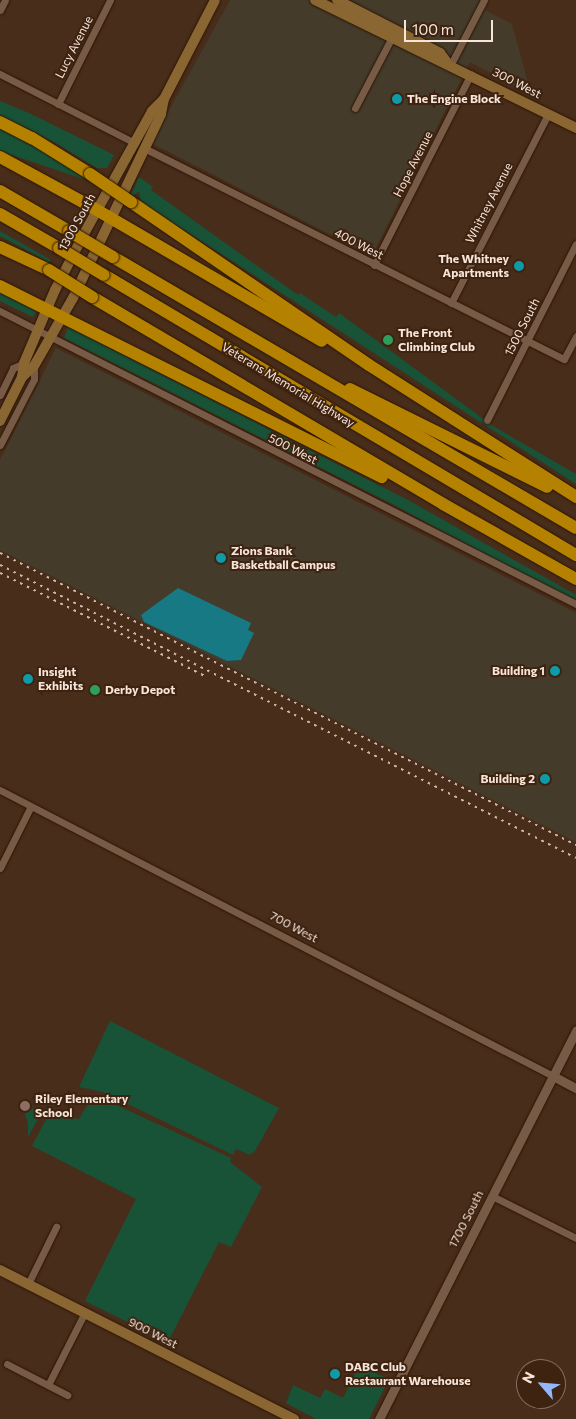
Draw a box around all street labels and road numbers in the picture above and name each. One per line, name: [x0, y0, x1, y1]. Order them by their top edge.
street label: Lucy Avenue: [52, 13, 96, 81]
street label: 300 West: [490, 65, 544, 101]
street label: Hope Avenue: [390, 129, 436, 199]
street label: Whitney Avenue: [462, 160, 516, 246]
street label: 1300 South: [56, 191, 98, 253]
street label: 400 West: [332, 226, 386, 262]
street label: 1500 South: [501, 296, 543, 358]
street label: Veterans Memorial Highway: [219, 340, 357, 430]
street label: 500 West: [266, 431, 320, 467]
street label: 700 West: [268, 908, 320, 946]
street label: 1700 South: [445, 1188, 487, 1250]
street label: 900 West: [126, 1314, 180, 1352]

